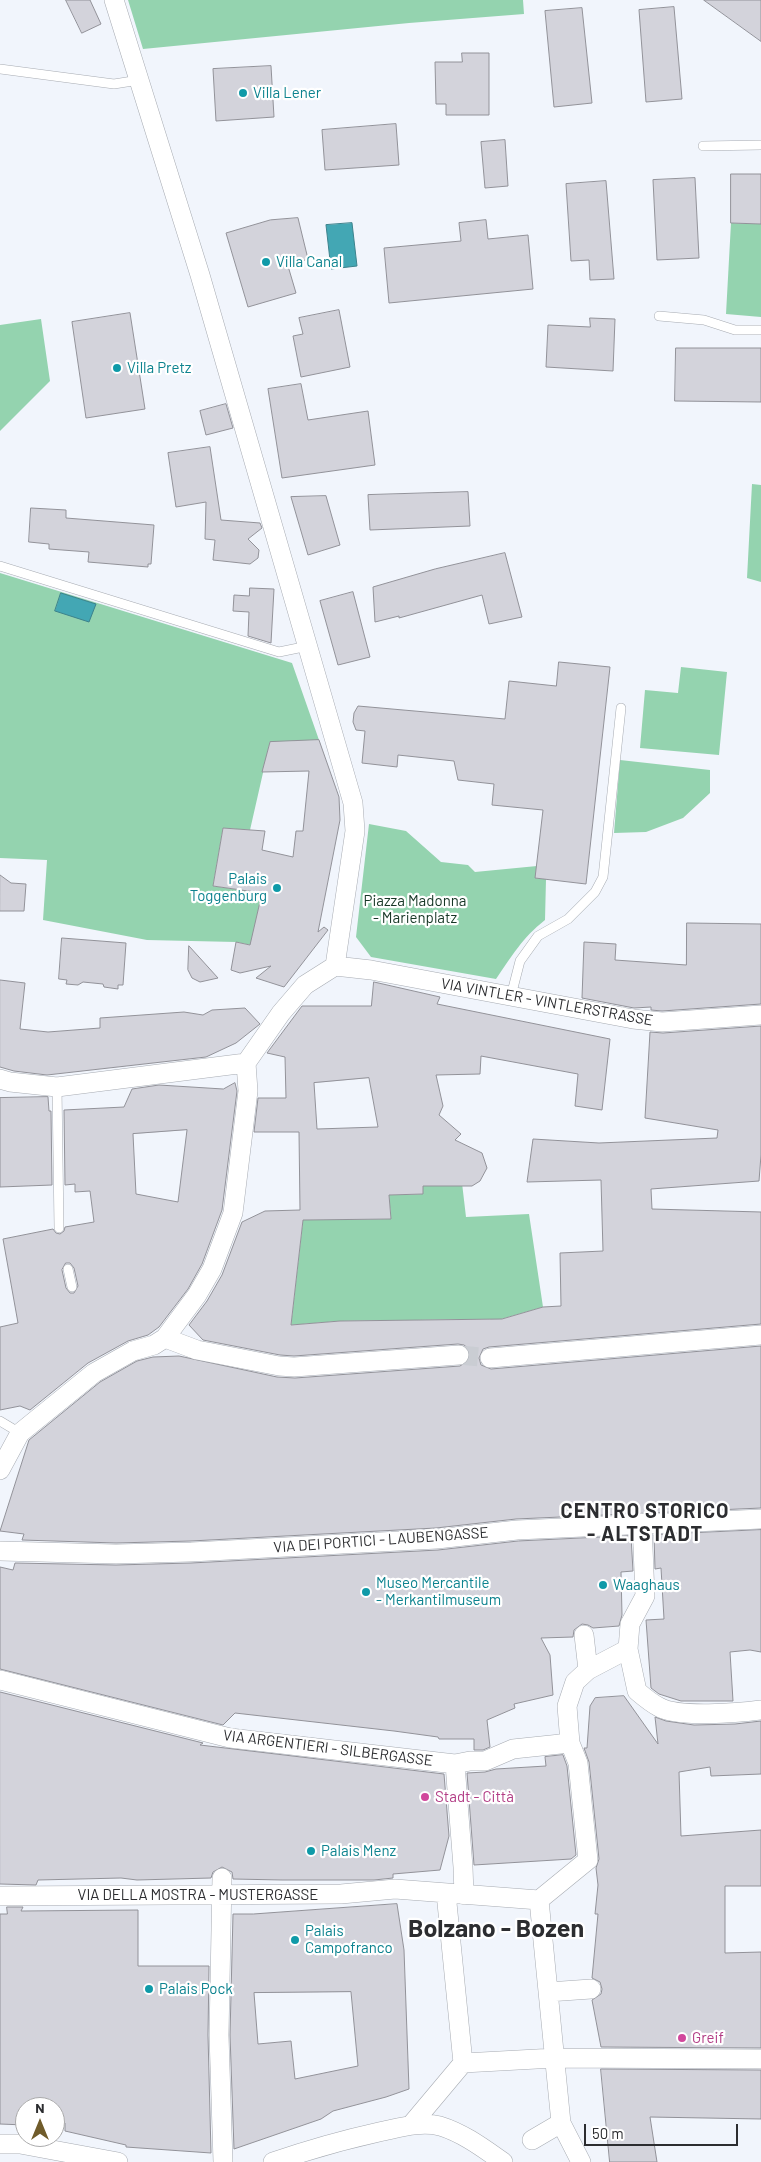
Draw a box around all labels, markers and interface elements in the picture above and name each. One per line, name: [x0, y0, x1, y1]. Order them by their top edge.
place label: Villa Lener: [253, 84, 321, 102]
marker: Villa Lener: [237, 87, 249, 99]
place label: Villa Canal: [276, 253, 342, 271]
marker: Villa Canal: [260, 256, 272, 268]
place label: Villa Pretz: [127, 359, 192, 377]
marker: Villa Pretz: [111, 362, 123, 374]
place label: Palais Toggenburg: [190, 870, 267, 905]
marker: Palais Toggenburg: [271, 882, 283, 894]
park label: Piazza Madonna - Marienplatz: [364, 892, 466, 927]
street label: VIA VINTLER - VINTLERSTRASSE: [440, 974, 654, 1030]
district label: CENTRO STORICO - ALTSTADT: [559, 1499, 731, 1546]
street label: VIA DEI PORTICI - LAUBENGASSE: [273, 1524, 489, 1556]
place label: Museo Mercantile - Merkantilmuseum: [376, 1574, 501, 1609]
place label: Waaghaus: [613, 1576, 680, 1594]
marker: Waaghaus: [597, 1579, 609, 1591]
marker: Museo Mercantile - Merkantilmuseum: [360, 1586, 372, 1598]
street label: VIA ARGENTIERI - SILBERGASSE: [222, 1726, 434, 1770]
place label: Stadt - Città: [435, 1788, 514, 1806]
marker: Stadt - Città: [419, 1791, 431, 1803]
place label: Palais Menz: [321, 1842, 396, 1860]
marker: Palais Menz: [305, 1845, 317, 1857]
street label: VIA DELLA MOSTRA - MUSTERGASSE: [78, 1886, 318, 1904]
district label: Bolzano - Bozen: [408, 1914, 584, 1944]
place label: Palais Campofranco: [305, 1922, 393, 1957]
marker: Palais Campofranco: [289, 1934, 301, 1946]
place label: Palais Pock: [159, 1980, 233, 1998]
marker: Palais Pock: [143, 1983, 155, 1995]
place label: Greif: [692, 2029, 724, 2047]
marker: Greif: [676, 2032, 688, 2044]
north arrow: [15, 2097, 65, 2147]
text: N: [35, 2099, 45, 2116]
scale bar: [586, 2114, 740, 2146]
text: 50 m: [592, 2124, 624, 2142]

